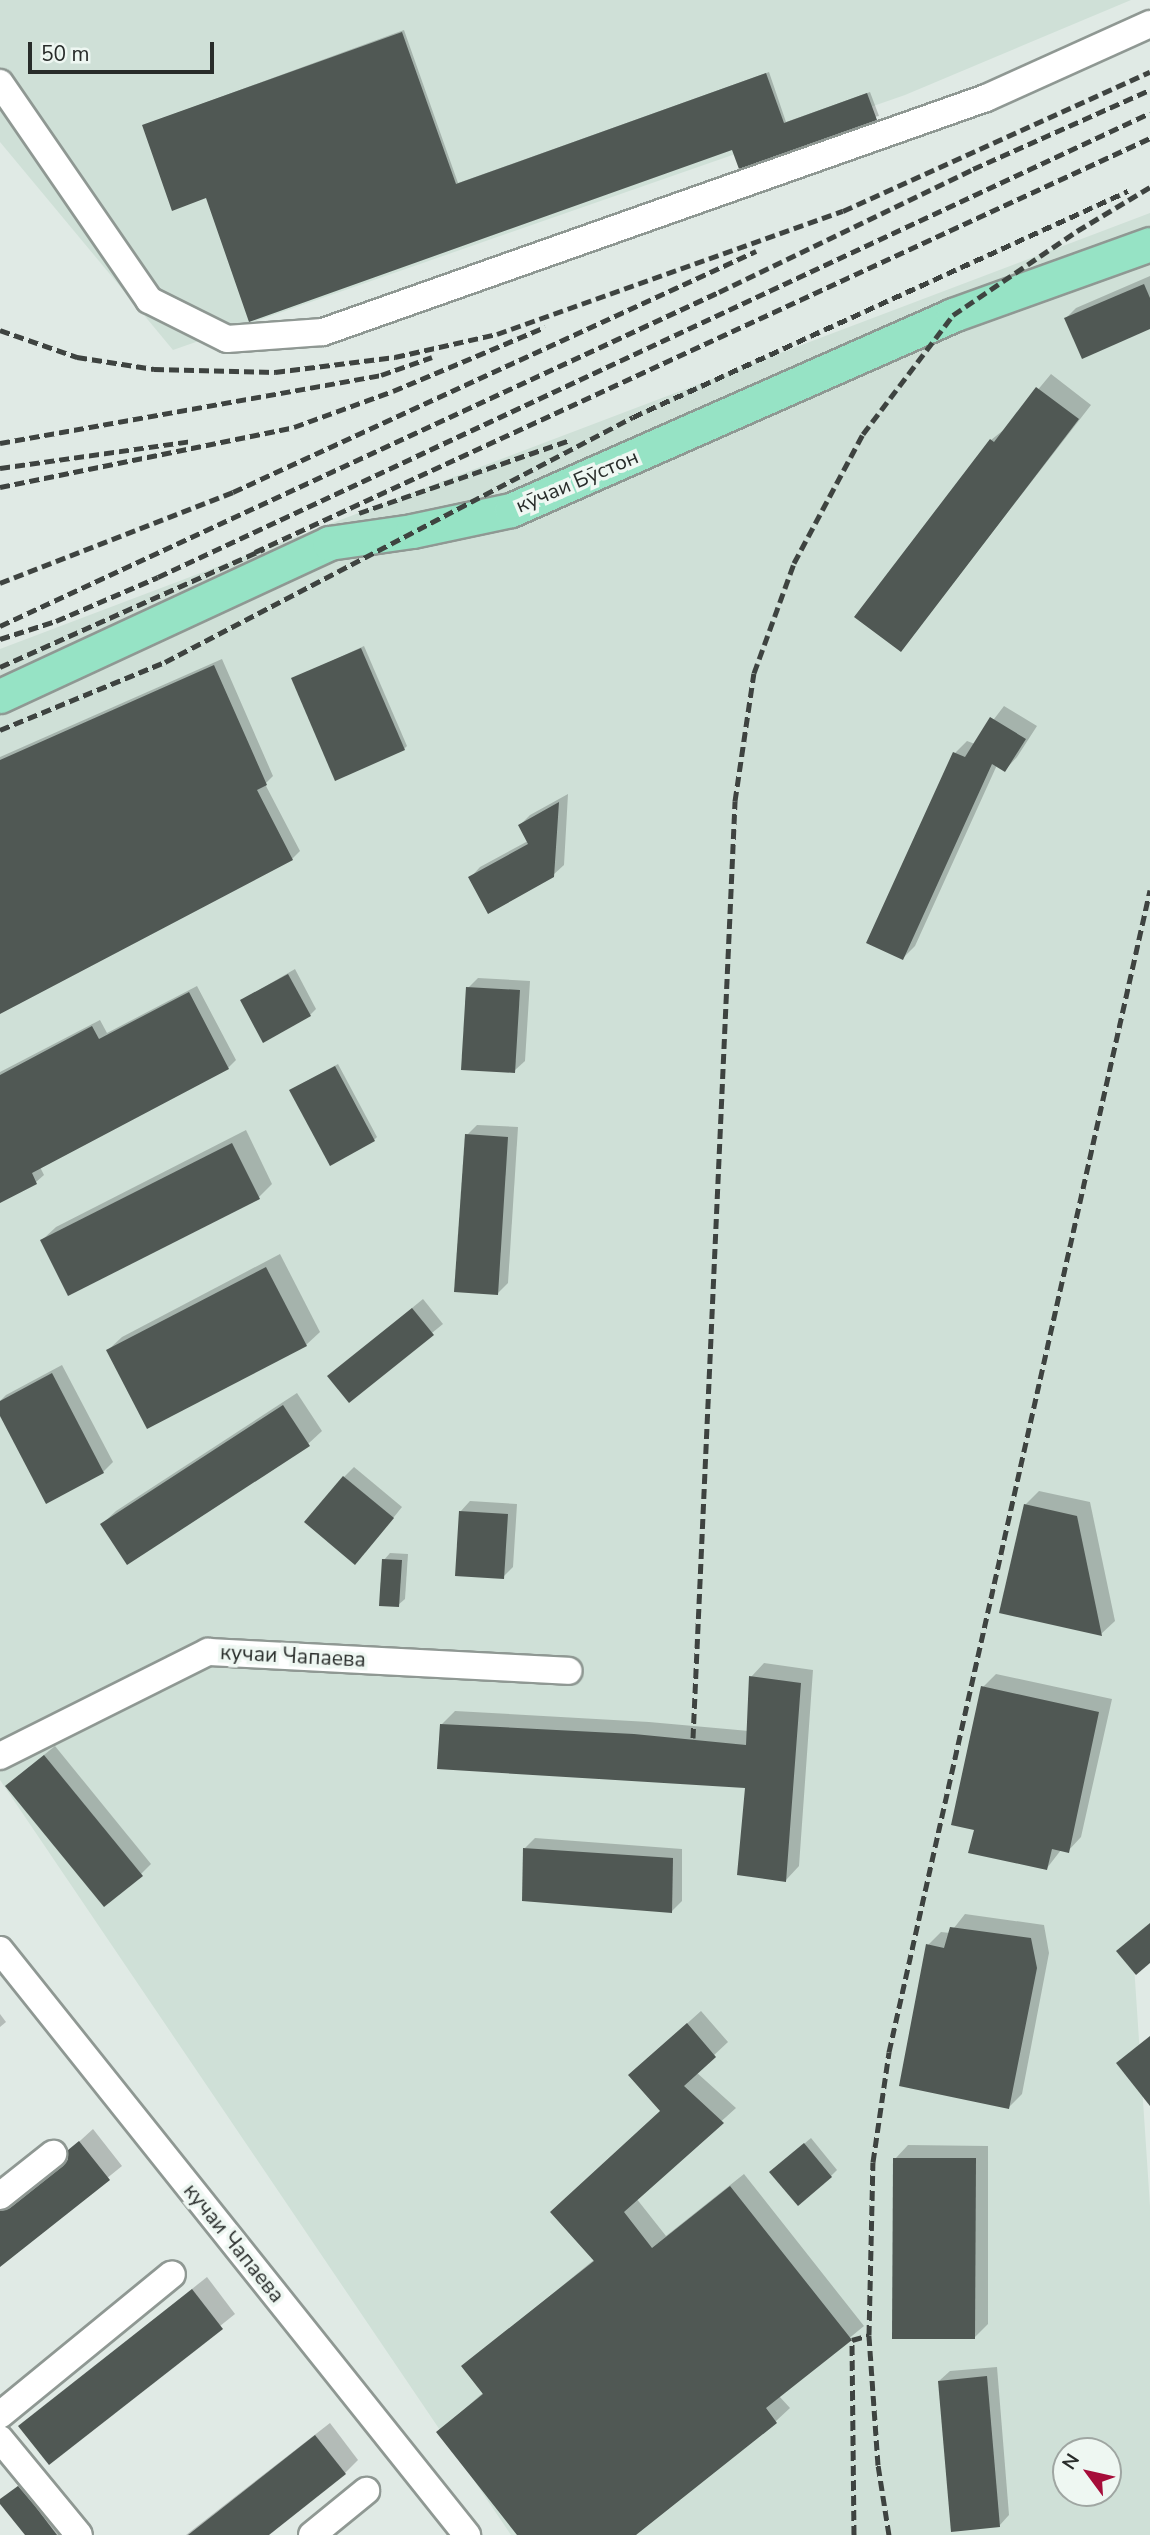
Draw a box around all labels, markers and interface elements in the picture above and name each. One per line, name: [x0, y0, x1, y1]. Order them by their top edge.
scale bar: [32, 28, 217, 72]
text: 50 m: [41, 40, 90, 68]
street label: кӯчаи Бӯстон: [512, 444, 642, 518]
street label: кучаи Чапаева: [219, 1640, 367, 1672]
street label: кучаи Чапаева: [178, 2178, 290, 2308]
north arrow: [1052, 2437, 1122, 2507]
text: N: [1056, 2449, 1086, 2475]

